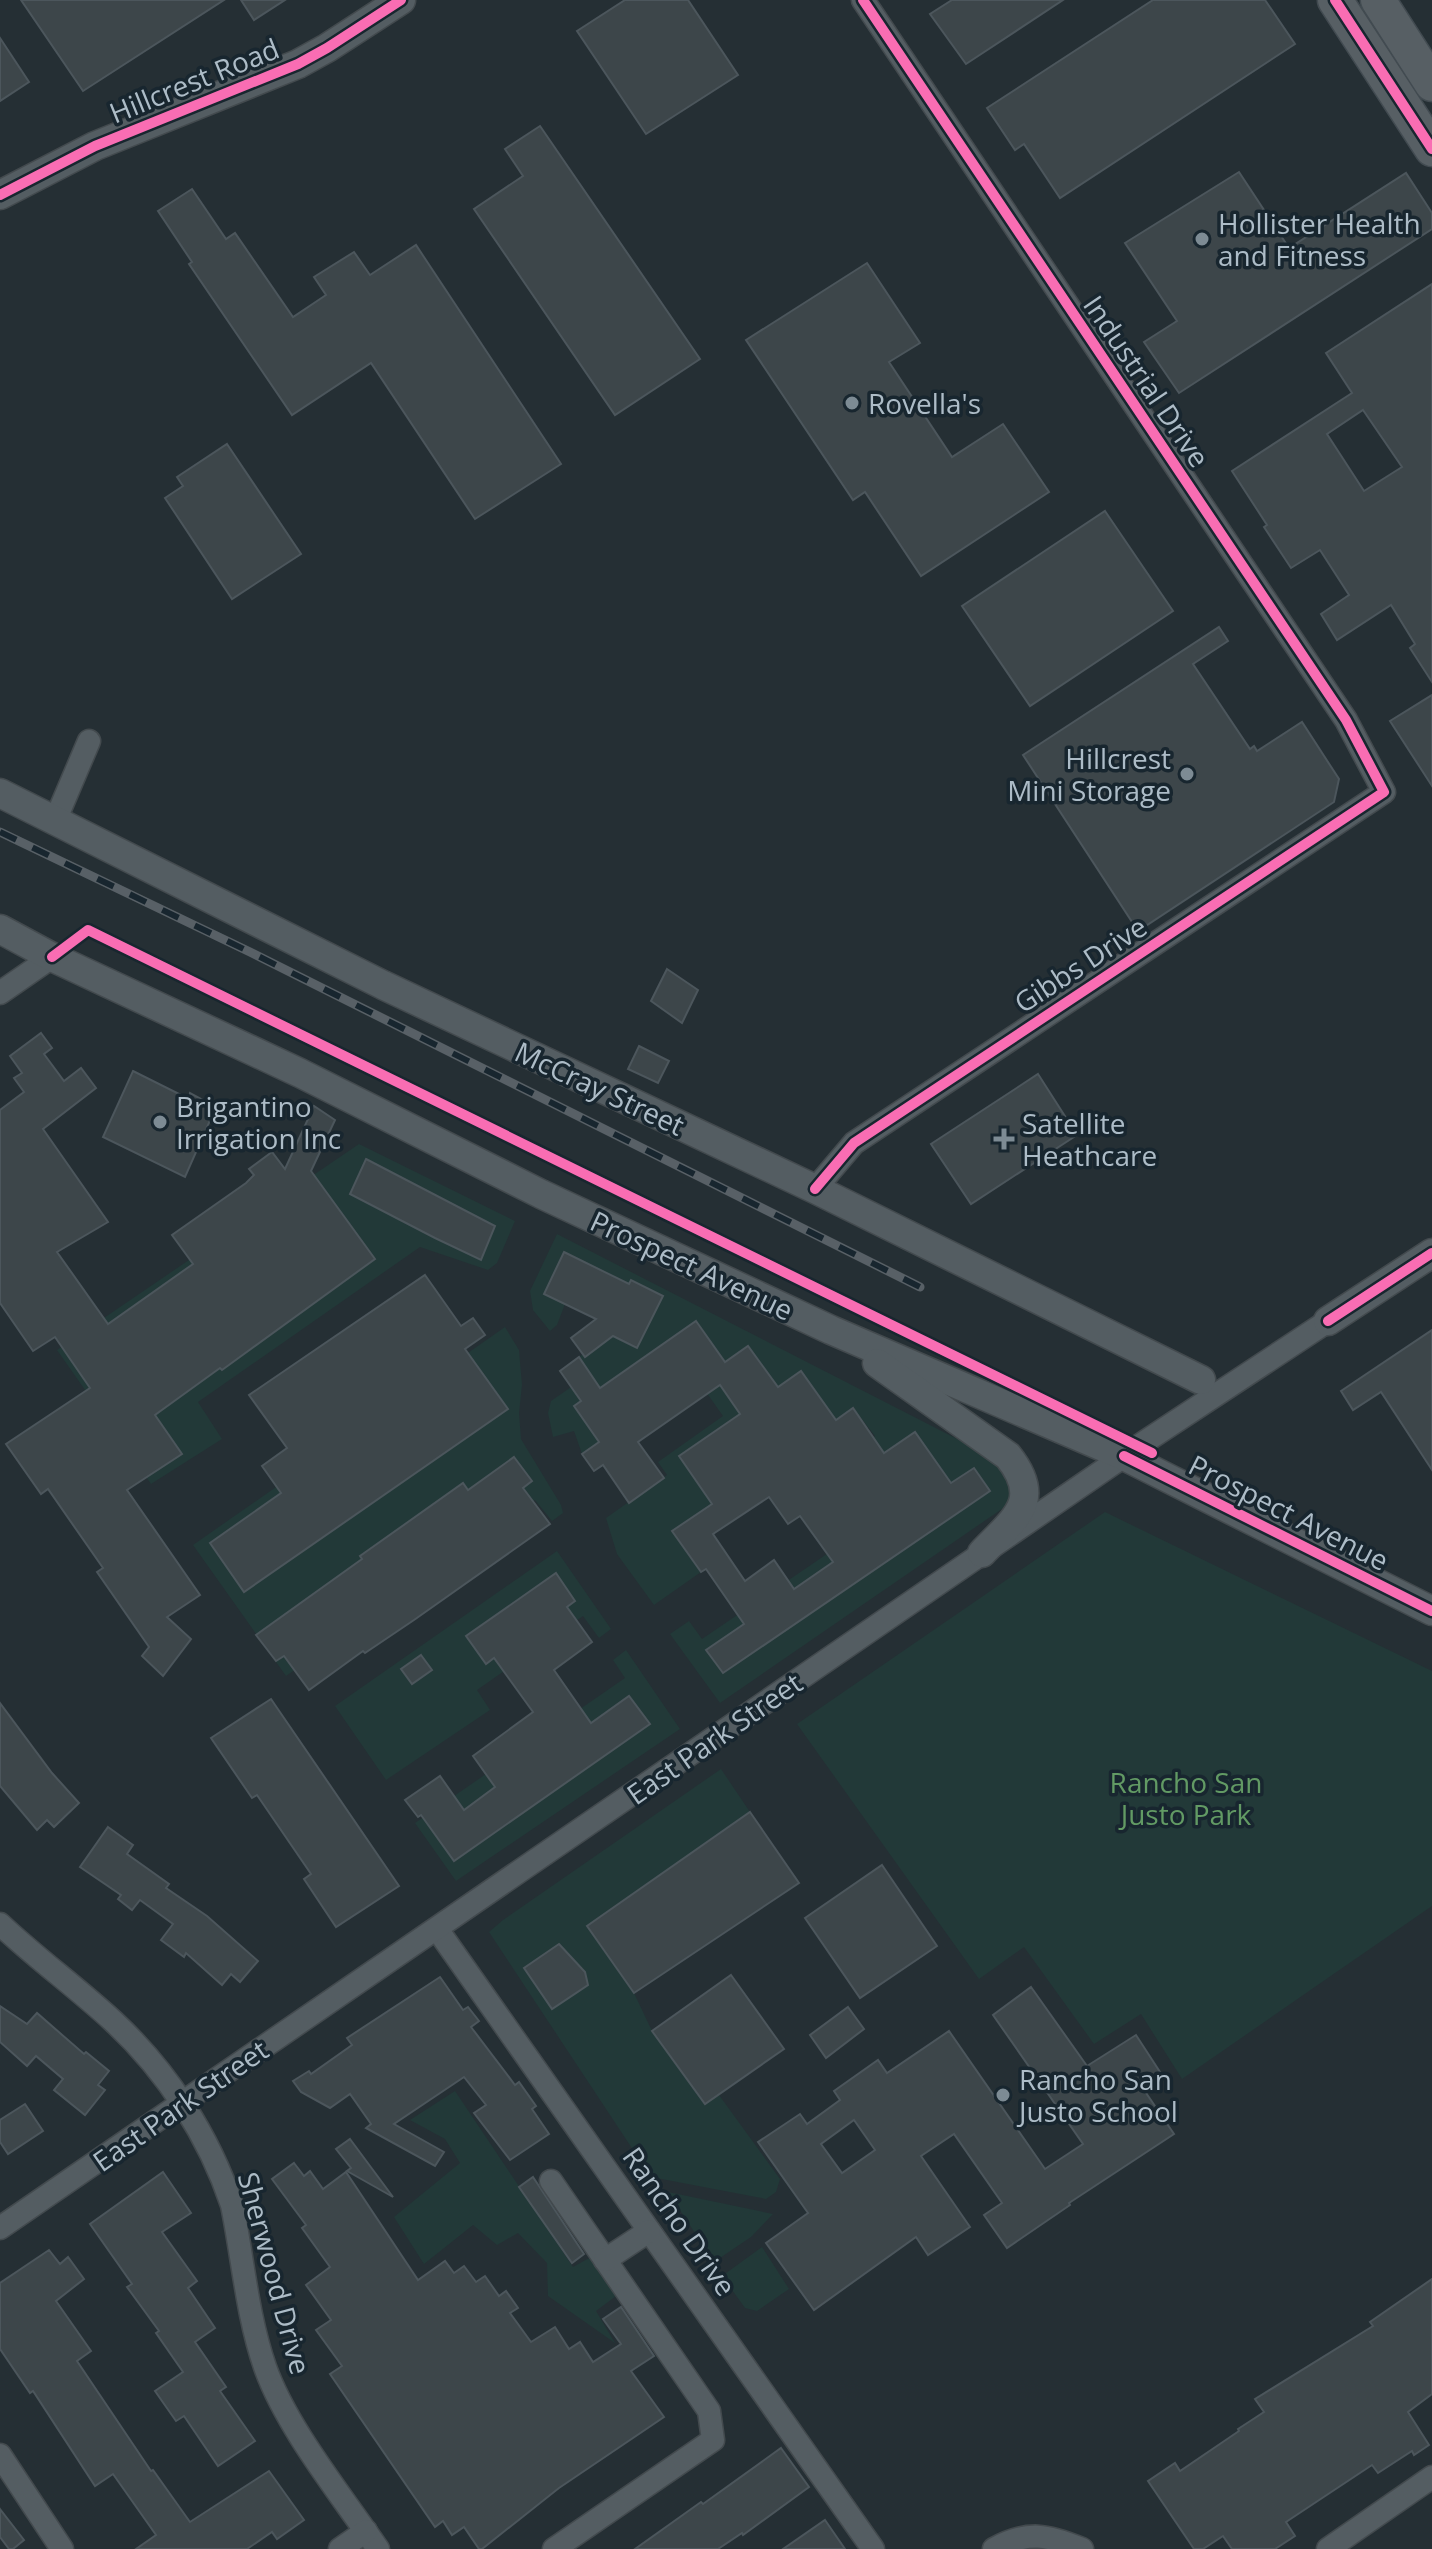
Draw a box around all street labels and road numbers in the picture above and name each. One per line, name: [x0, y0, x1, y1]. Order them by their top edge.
street label: Hillcrest Road: [104, 29, 284, 131]
street label: Industrial Drive: [1075, 288, 1219, 474]
street label: Gibbs Drive: [1006, 907, 1154, 1021]
street label: McCray Street: [509, 1032, 691, 1144]
street label: Prospect Avenue: [585, 1201, 799, 1329]
street label: Prospect Avenue: [1183, 1445, 1395, 1579]
street label: East Park Street: [619, 1663, 809, 1813]
street label: East Park Street: [85, 2030, 275, 2180]
street label: Rancho Drive: [615, 2139, 745, 2303]
street label: Sherwood Drive: [230, 2168, 320, 2378]

